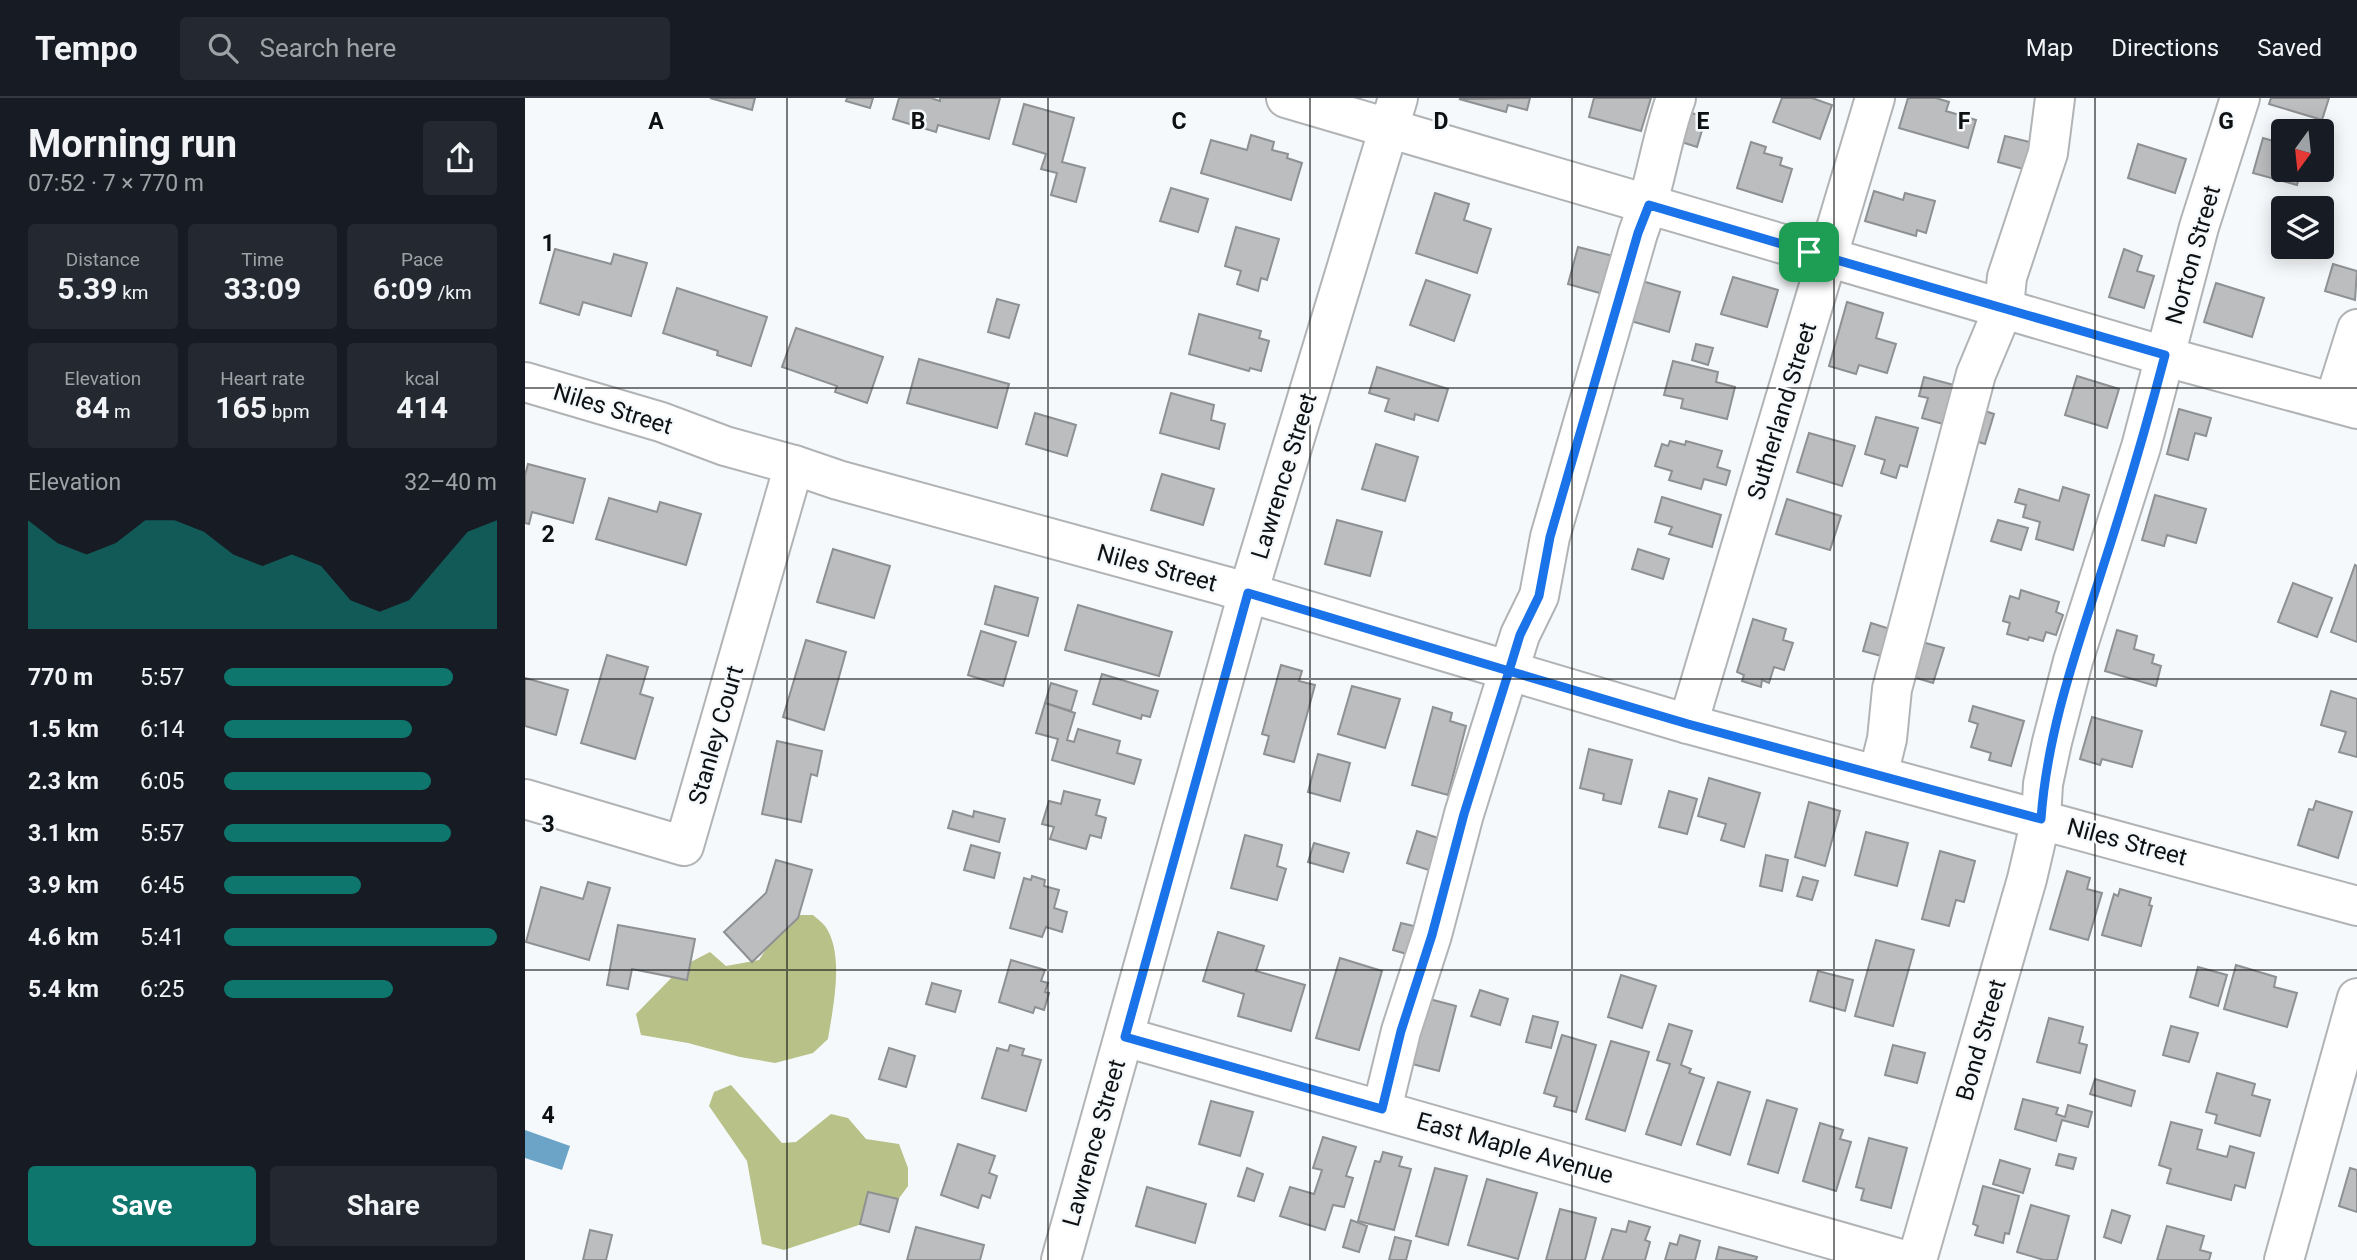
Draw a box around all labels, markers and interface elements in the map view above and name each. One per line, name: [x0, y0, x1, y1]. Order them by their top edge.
search box: [180, 17, 670, 80]
text: Tempo: [35, 29, 138, 68]
icon: search: [204, 29, 242, 67]
text: Search here: [260, 33, 396, 63]
text: Map: [2026, 34, 2073, 62]
text: Directions: [2111, 34, 2219, 62]
text: Saved: [2257, 34, 2322, 62]
text: A: [648, 108, 664, 135]
text: B: [911, 108, 925, 135]
text: C: [1171, 108, 1187, 135]
text: D: [1434, 108, 1448, 135]
text: E: [1697, 108, 1710, 135]
text: F: [1958, 108, 1971, 135]
text: G: [2218, 108, 2234, 135]
north arrow: [2271, 119, 2335, 182]
map controls: [2271, 119, 2334, 259]
button: share: [423, 121, 497, 195]
text: Morning run: [28, 122, 237, 166]
text: 07:52 · 7 × 770 m: [28, 170, 204, 197]
street label: Norton Street: [2160, 182, 2226, 328]
button: layers: [2271, 196, 2334, 259]
pin: [1779, 222, 1839, 282]
text: 1: [541, 230, 555, 257]
icon: arrive: [1790, 233, 1828, 271]
text: Distance: [66, 248, 140, 271]
text: Time: [241, 248, 284, 271]
text: Pace: [401, 248, 443, 271]
text: 5.39: [57, 271, 117, 306]
text: 33:09: [224, 271, 301, 306]
text: 6:09: [373, 271, 433, 306]
text: km: [117, 281, 149, 304]
text: /km: [433, 281, 472, 304]
street label: Sutherland Street: [1742, 319, 1822, 503]
text: Elevation: [64, 367, 141, 390]
text: Heart rate: [220, 367, 305, 390]
text: kcal: [405, 367, 439, 390]
street label: Niles Street: [550, 378, 676, 440]
street label: Lawrence Street: [1245, 389, 1323, 563]
text: 84: [75, 390, 109, 425]
text: 165: [215, 390, 267, 425]
text: 414: [396, 390, 448, 425]
text: m: [109, 400, 131, 423]
text: bpm: [267, 400, 310, 423]
text: Elevation: [28, 469, 121, 496]
text: 32–40 m: [404, 469, 497, 496]
text: 2: [541, 521, 555, 548]
street label: Niles Street: [1094, 539, 1220, 597]
street label: Stanley Court: [683, 662, 749, 808]
text: 770 m: [28, 664, 93, 691]
text: 5:57: [140, 664, 184, 691]
text: 1.5 km: [28, 716, 99, 743]
text: 6:14: [140, 716, 184, 743]
text: 2.3 km: [28, 768, 99, 795]
text: 6:05: [140, 768, 184, 795]
text: 3: [541, 811, 555, 838]
street label: Niles Street: [2064, 813, 2190, 871]
text: 3.1 km: [28, 820, 99, 847]
text: 5:57: [140, 820, 184, 847]
text: 3.9 km: [28, 872, 99, 899]
text: 6:45: [140, 872, 184, 899]
text: 4.6 km: [28, 924, 99, 951]
text: 5:41: [140, 924, 184, 951]
text: 5.4 km: [28, 976, 99, 1003]
text: 6:25: [140, 976, 184, 1003]
street label: Bond Street: [1950, 976, 2012, 1104]
street label: Lawrence Street: [1057, 1056, 1131, 1230]
text: 4: [541, 1102, 555, 1129]
street label: East Maple Avenue: [1413, 1107, 1617, 1189]
button: Save: [28, 1166, 256, 1246]
button: Share: [270, 1166, 497, 1246]

